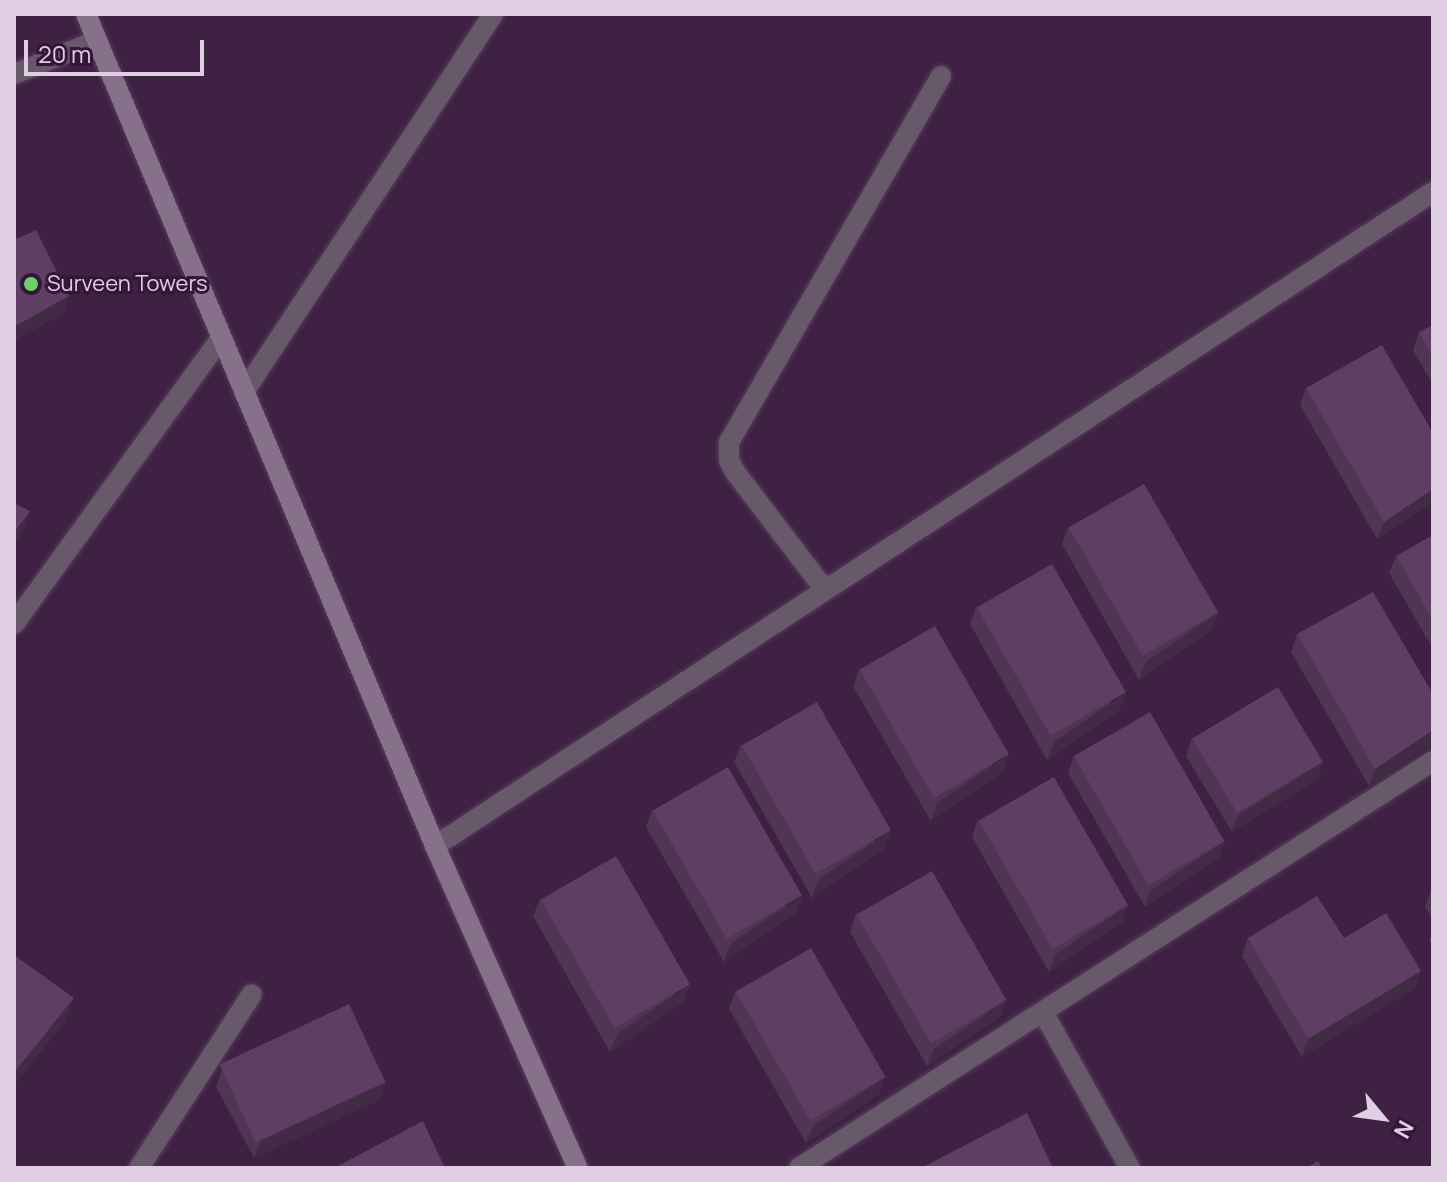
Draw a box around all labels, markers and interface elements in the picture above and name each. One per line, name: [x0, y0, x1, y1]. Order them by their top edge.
scale bar: [28, 24, 208, 74]
text: 20 m: [38, 37, 91, 70]
place label: Surveen Towers: [47, 271, 207, 297]
marker: Surveen Towers: [22, 275, 40, 293]
north arrow: [1343, 1078, 1423, 1158]
text: N: [1387, 1115, 1421, 1144]

